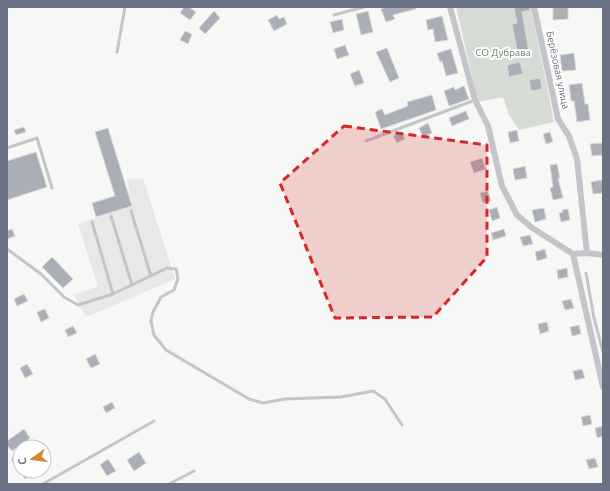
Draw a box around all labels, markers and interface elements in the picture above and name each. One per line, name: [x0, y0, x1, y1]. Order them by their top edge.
street label: Берёзовая улица: [544, 30, 572, 110]
park label: СО Дубрава: [475, 47, 531, 58]
north arrow: [12, 439, 52, 479]
text: С: [16, 457, 29, 466]

